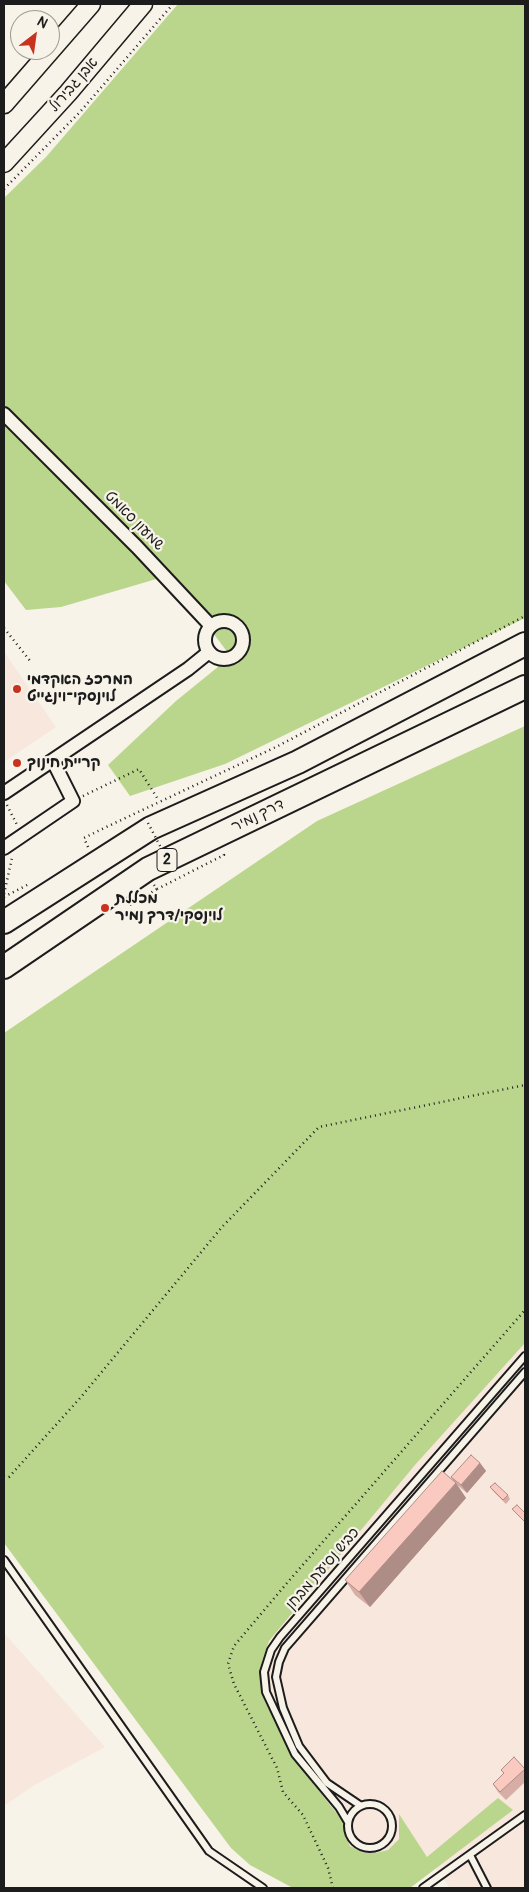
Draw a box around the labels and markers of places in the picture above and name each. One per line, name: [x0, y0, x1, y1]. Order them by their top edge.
place label: המרכז האקדמי לוינסקי־וינגייט: [27, 671, 133, 706]
marker: המרכז האקדמי לוינסקי־וינגייט: [11, 683, 23, 695]
place label: קריית חינוך: [27, 754, 101, 772]
marker: קריית חינוך: [11, 757, 23, 769]
place label: מכללת לוינסקי/דרך נמיר: [115, 890, 223, 925]
marker: מכללת לוינסקי/דרך נמיר: [99, 902, 111, 914]

